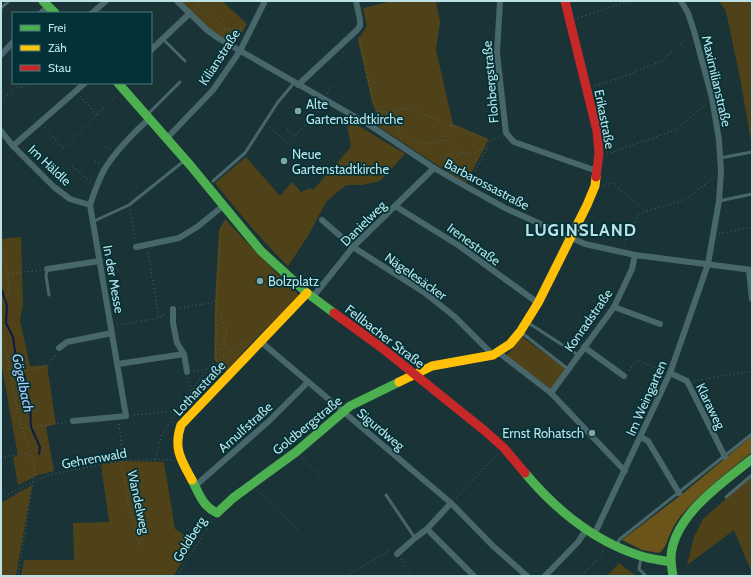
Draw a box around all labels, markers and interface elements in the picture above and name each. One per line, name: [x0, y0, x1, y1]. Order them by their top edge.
legend: [12, 12, 152, 84]
text: Frei: [48, 20, 66, 35]
street label: Kilianstraße: [195, 26, 243, 88]
street label: Maximilianstraße: [699, 34, 735, 129]
text: Zäh: [48, 40, 67, 55]
street label: Flohbergstraße: [478, 40, 502, 124]
text: Stau: [48, 60, 71, 75]
street label: Erikastraße: [591, 88, 619, 150]
place label: Alte Gartenstadtkirche: [306, 96, 403, 127]
marker: Alte Gartenstadtkirche: [293, 106, 303, 116]
street label: Im Häldle: [25, 141, 75, 189]
place label: Neue Gartenstadtkirche: [292, 146, 389, 177]
street label: Barbarossastraße: [442, 155, 532, 213]
marker: Neue Gartenstadtkirche: [279, 156, 289, 166]
street label: Danielweg: [337, 197, 389, 249]
street label: Irenestraße: [444, 219, 504, 269]
district label: LUGINSLAND: [525, 220, 637, 240]
street label: In der Messe: [100, 244, 128, 315]
street label: Nägelesäcker: [382, 249, 451, 304]
place label: Bolzplatz: [268, 273, 319, 289]
marker: Bolzplatz: [255, 276, 265, 286]
street label: Konradstraße: [561, 285, 616, 354]
street label: Fellbacher Straße: [342, 301, 428, 371]
water label: Gögelbach: [8, 352, 38, 414]
street label: Lotharstraße: [170, 357, 229, 419]
street label: Im Weingarten: [622, 358, 670, 438]
street label: Klaraweg: [693, 380, 729, 432]
street label: Goldbergstraße: [269, 392, 345, 458]
street label: Arnulfstraße: [214, 398, 276, 456]
street label: Sigurdweg: [354, 404, 408, 454]
place label: Ernst Rohatsch: [502, 425, 584, 441]
marker: Ernst Rohatsch: [587, 428, 597, 438]
street label: Gehrenwald: [60, 444, 128, 472]
street label: Wandelweg: [124, 469, 154, 536]
street label: Goldberg: [169, 513, 209, 565]

